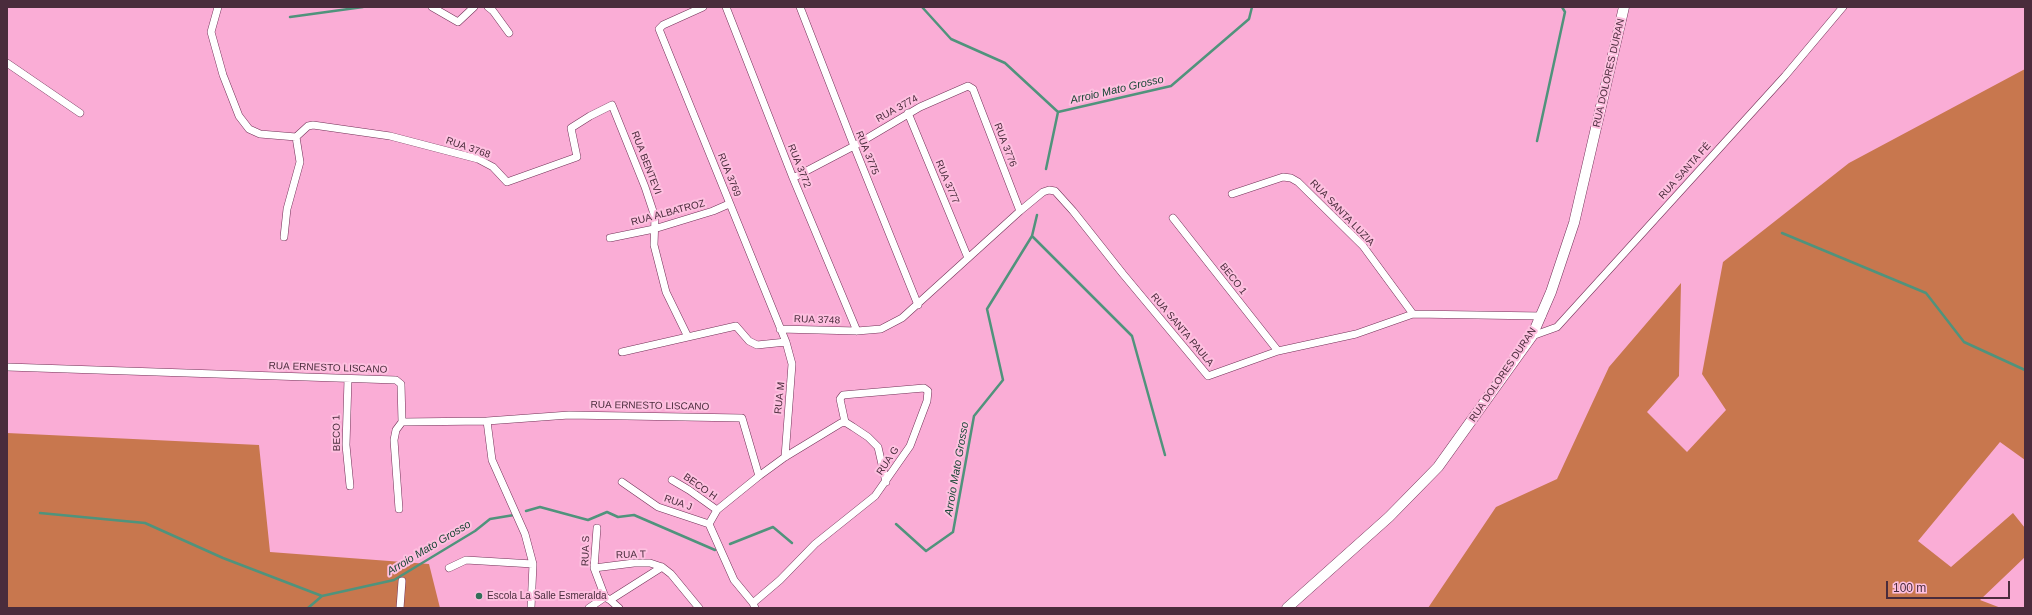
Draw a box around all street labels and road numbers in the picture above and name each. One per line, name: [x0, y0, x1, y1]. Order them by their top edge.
street label: RUA DOLORES DURAN: [1591, 18, 1627, 128]
street label: RUA 3774: [874, 93, 920, 125]
street label: RUA 3776: [991, 121, 1019, 169]
street label: RUA 3775: [853, 129, 881, 177]
street label: RUA BENTEVI: [628, 130, 664, 196]
street label: RUA 3768: [444, 135, 492, 161]
street label: RUA SANTA FÉ: [1656, 140, 1714, 202]
street label: RUA 3772: [785, 142, 813, 190]
street label: RUA 3769: [715, 151, 743, 199]
street label: RUA 3777: [932, 158, 962, 206]
street label: RUA SANTA LUZIA: [1307, 177, 1377, 249]
street label: RUA ALBATROZ: [630, 197, 706, 229]
street label: BECO 1: [1217, 261, 1249, 297]
street label: RUA SANTA PAULA: [1148, 291, 1216, 369]
street label: RUA 3748: [794, 313, 840, 327]
street label: RUA DOLORES DURAN: [1467, 326, 1539, 424]
street label: RUA ERNESTO LISCANO: [268, 360, 388, 376]
street label: RUA M: [772, 381, 788, 415]
street label: RUA ERNESTO LISCANO: [591, 399, 709, 413]
street label: BECO 1: [331, 415, 343, 451]
street label: RUA G: [874, 445, 902, 477]
street label: BECO H: [681, 471, 719, 503]
street label: RUA J: [662, 493, 694, 513]
street label: RUA S: [579, 536, 593, 566]
street label: RUA T: [616, 548, 646, 562]

